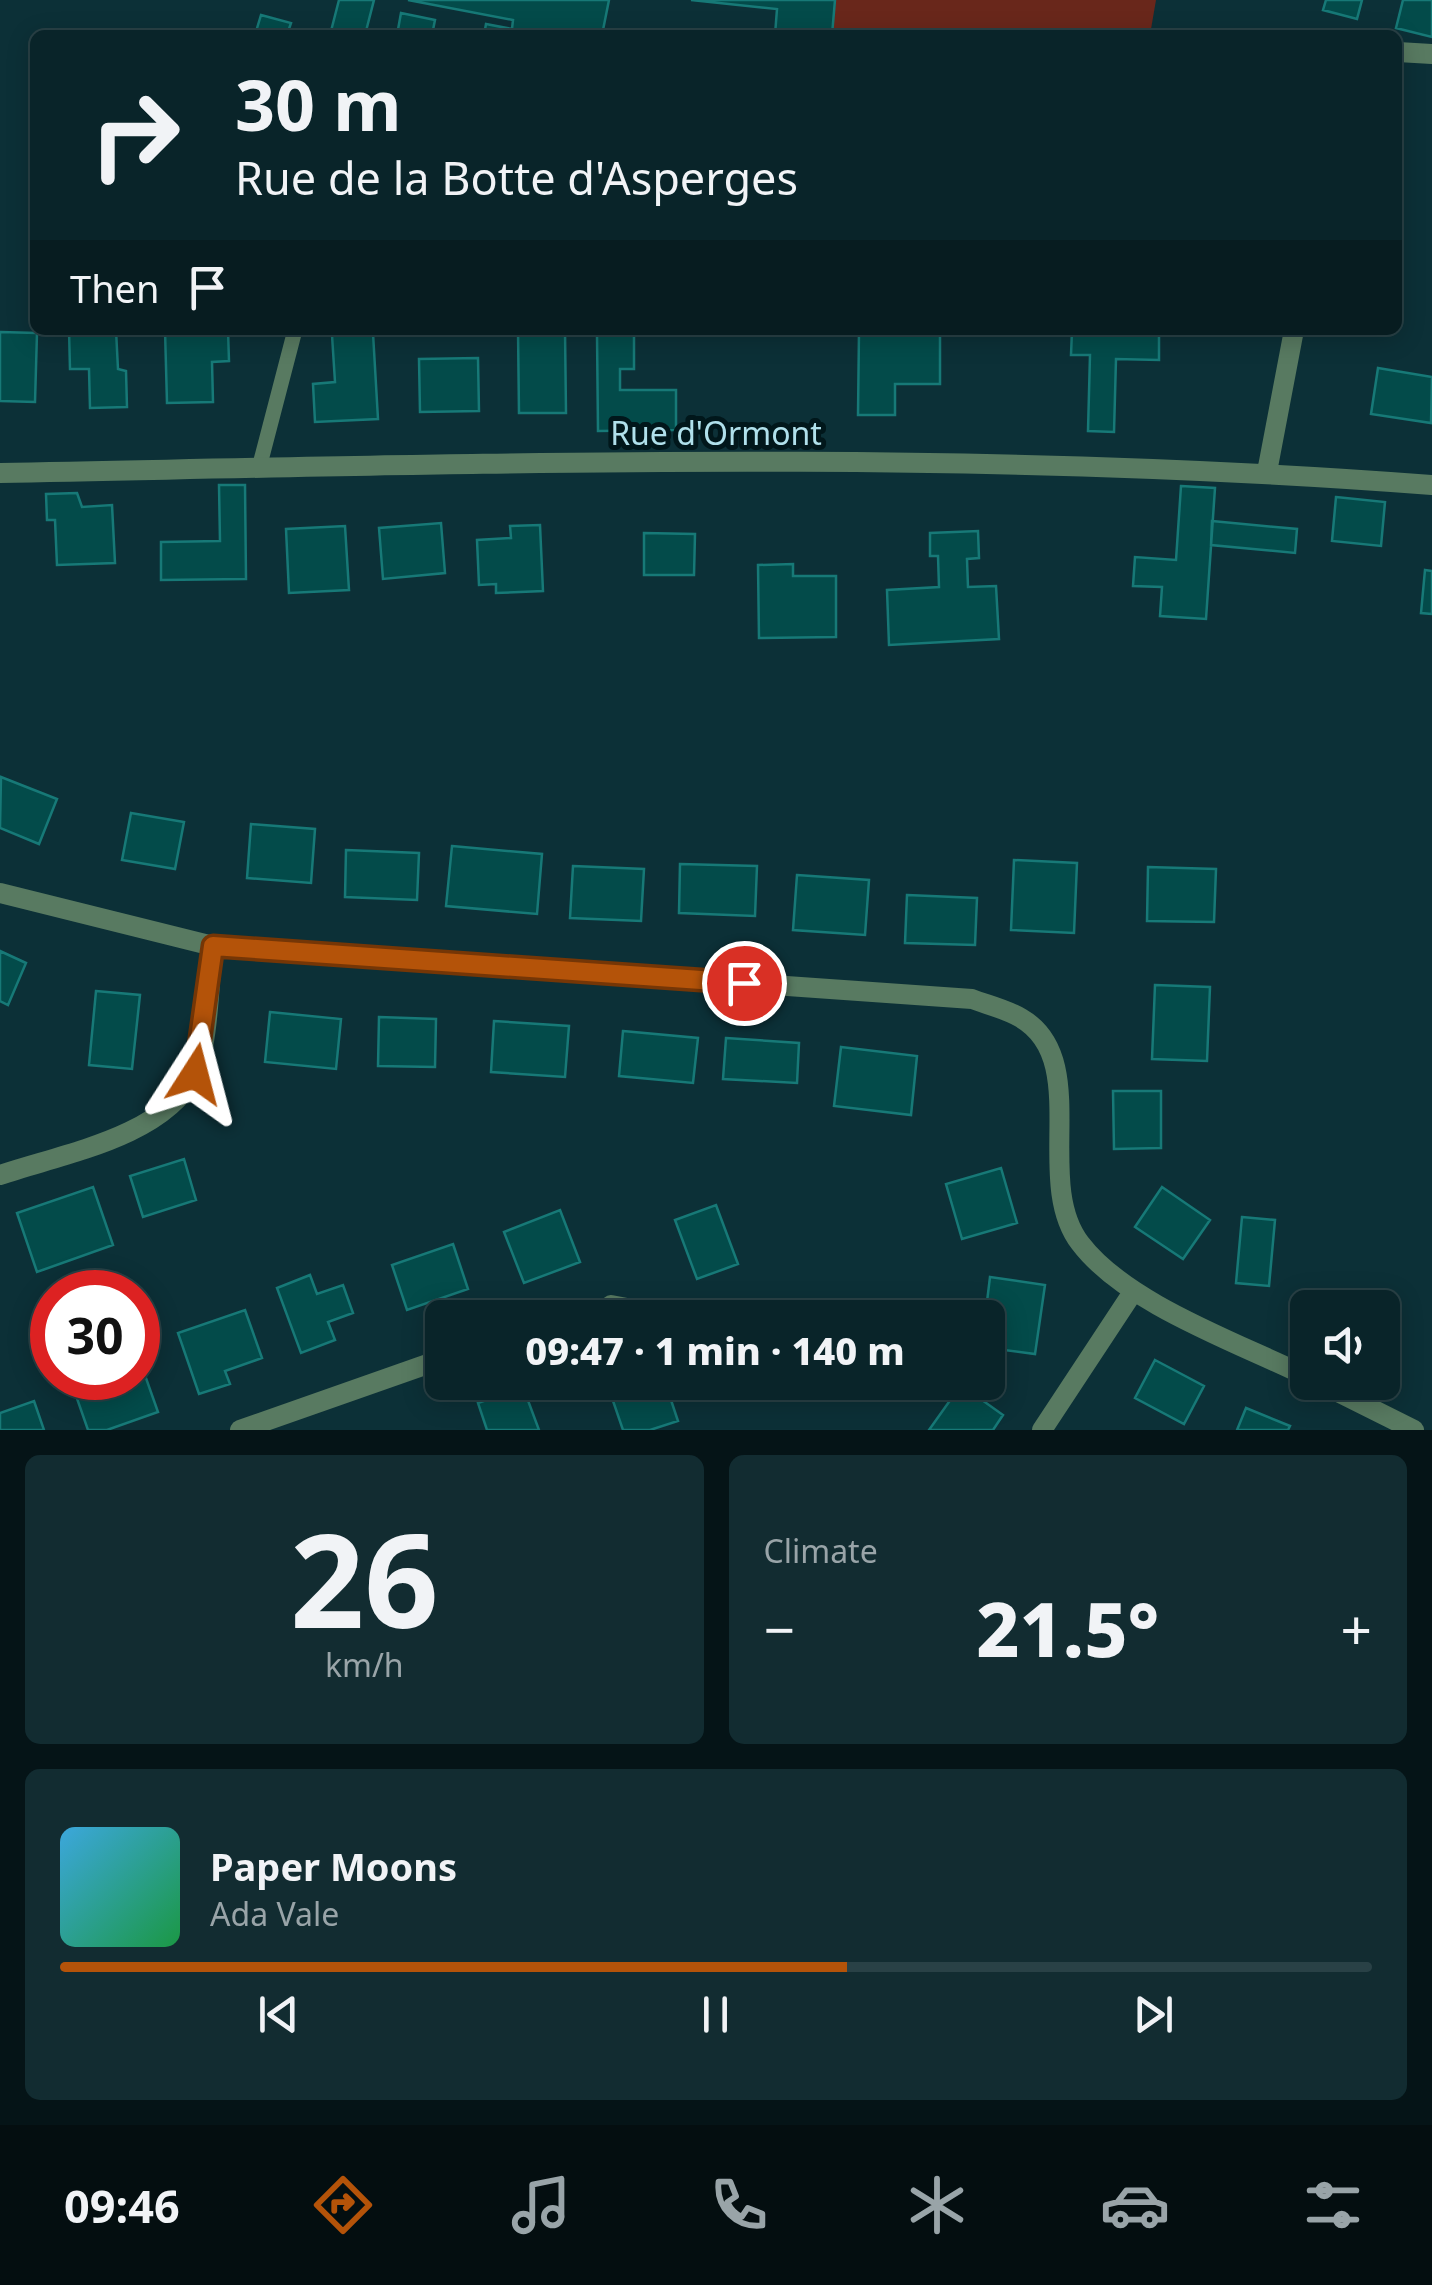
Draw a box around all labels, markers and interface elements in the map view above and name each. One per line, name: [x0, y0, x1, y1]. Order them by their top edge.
text: 30 m: [235, 56, 402, 152]
icon: right: [70, 70, 200, 200]
text: Rue de la Botte d'Asperges: [235, 147, 798, 208]
icon: arrive: [180, 260, 235, 315]
text: Then: [70, 262, 160, 314]
street label: Rue d'Ormont: [610, 411, 822, 454]
pin: [702, 941, 787, 1026]
icon: arrive: [717, 956, 772, 1011]
position arrow: [143, 1022, 247, 1126]
speed limit sign: 30: [30, 1270, 160, 1400]
map controls: [1290, 1290, 1400, 1400]
button: sound: [1290, 1290, 1400, 1400]
text: 09:47 · 1 min · 140 m: [525, 1324, 905, 1376]
text: 26: [290, 1489, 439, 1666]
text: Climate: [764, 1529, 878, 1572]
text: 21.5°: [976, 1577, 1159, 1679]
text: −: [764, 1591, 795, 1666]
text: +: [1341, 1591, 1372, 1666]
text: km/h: [325, 1643, 404, 1686]
text: Paper Moons: [210, 1840, 457, 1892]
text: Ada Vale: [210, 1892, 339, 1935]
icon: previous: [251, 1987, 306, 2042]
icon: pause: [688, 1987, 743, 2042]
icon: next: [1126, 1987, 1181, 2042]
icon: directions: [308, 2170, 378, 2240]
icon: music: [506, 2170, 576, 2240]
icon: phone: [704, 2170, 774, 2240]
icon: climate: [902, 2170, 972, 2240]
icon: car: [1100, 2170, 1170, 2240]
icon: filters: [1298, 2170, 1368, 2240]
text: 09:46: [64, 2175, 180, 2236]

